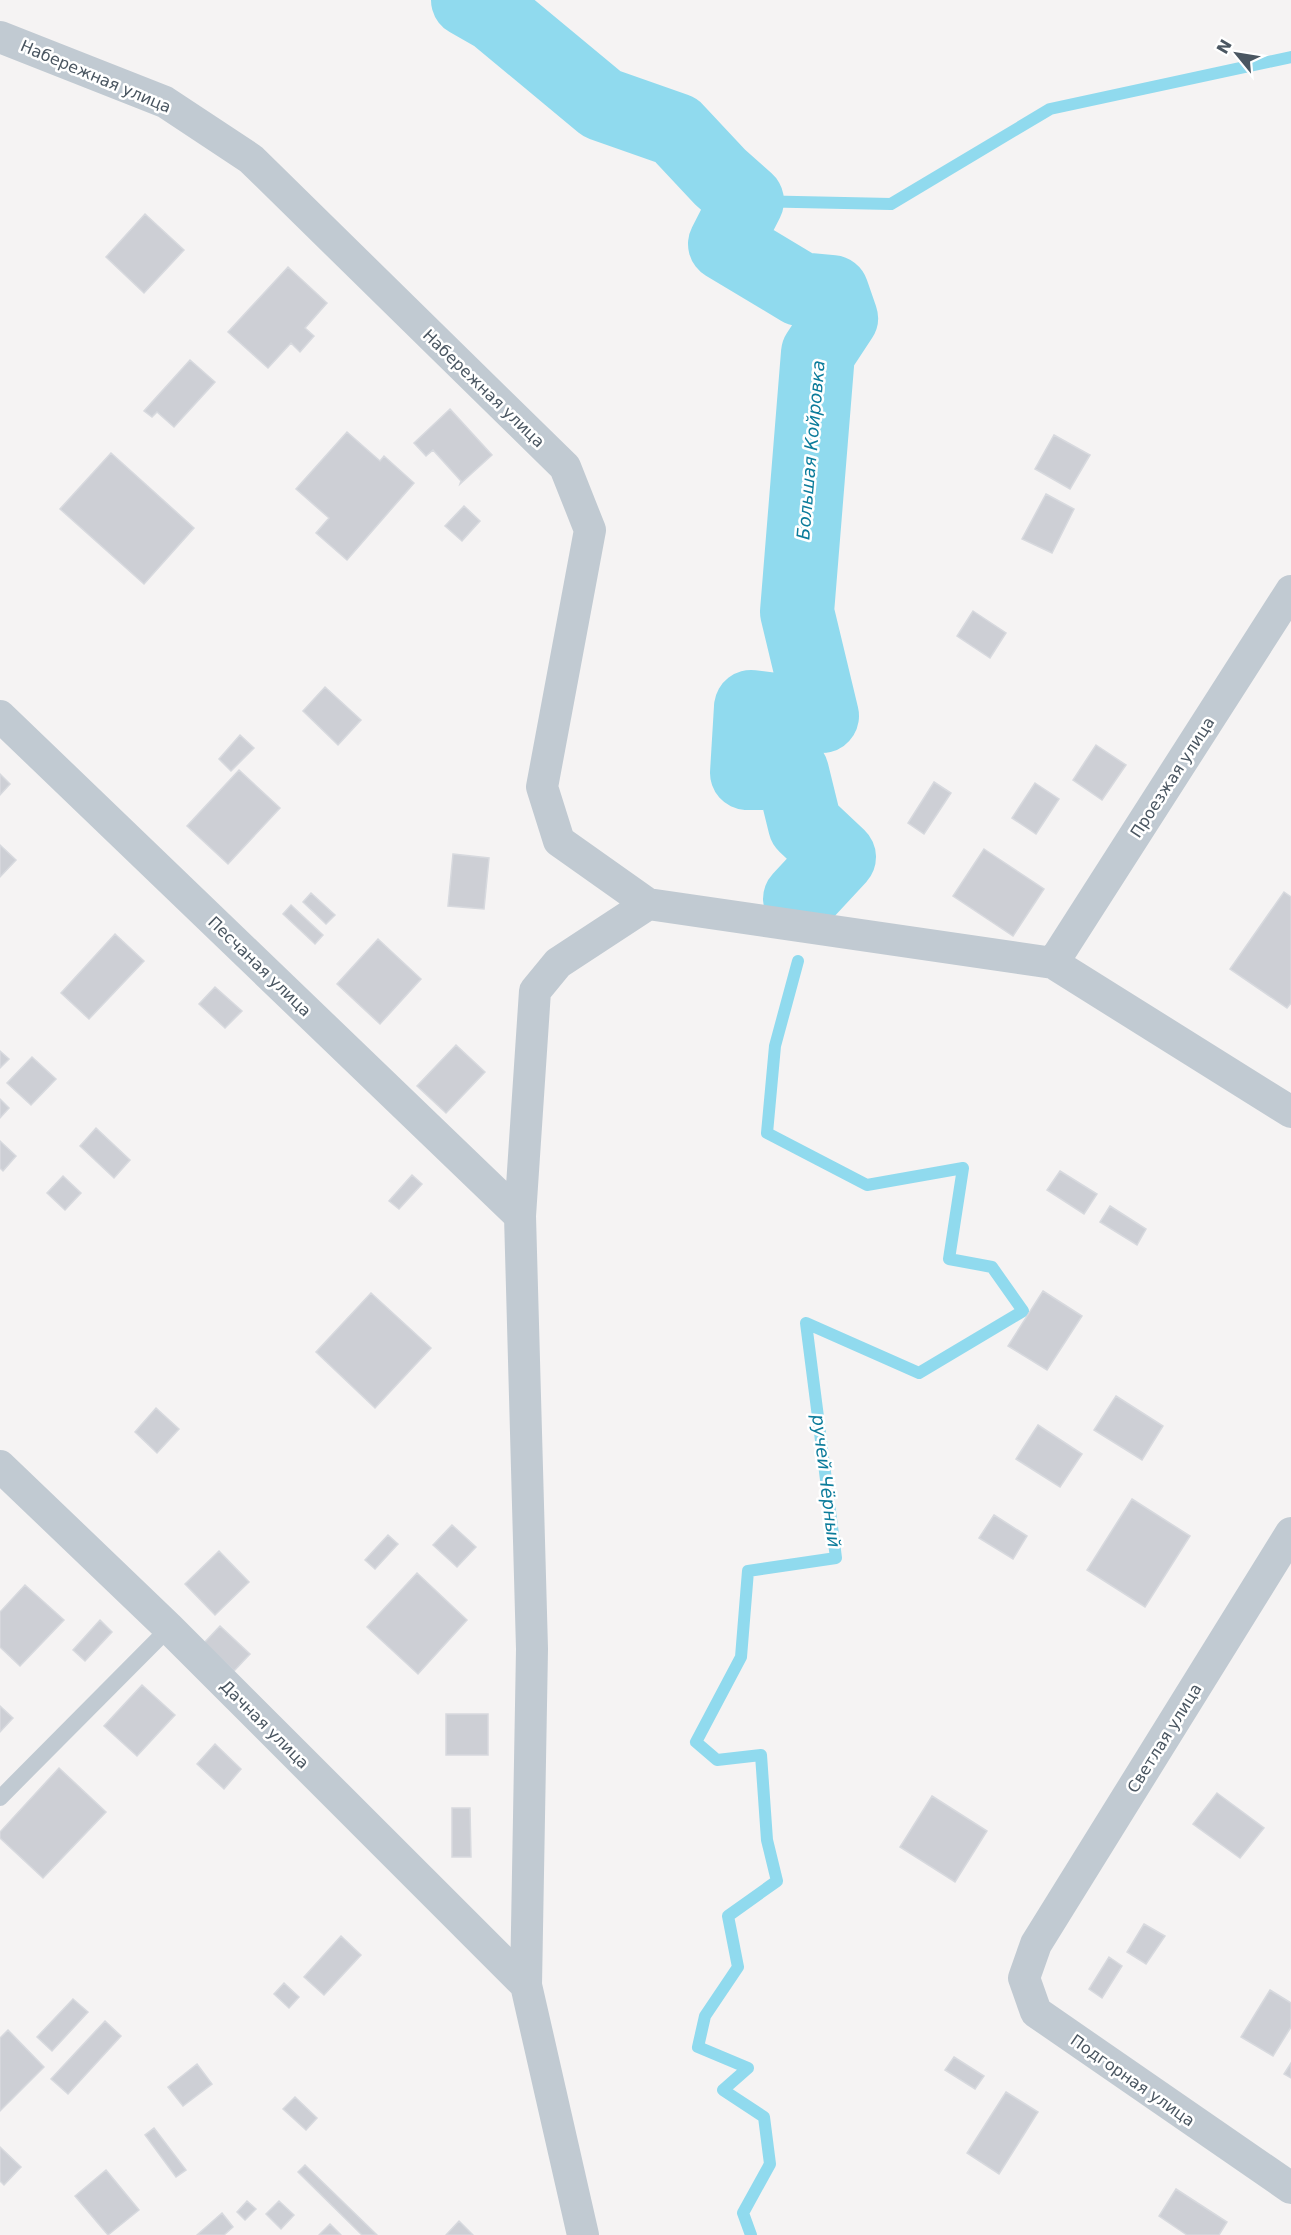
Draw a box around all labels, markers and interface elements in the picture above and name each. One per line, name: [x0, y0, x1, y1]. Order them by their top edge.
north arrow: [1207, 24, 1267, 84]
street label: Набережная улица: [18, 36, 174, 117]
text: N: [1213, 36, 1236, 57]
street label: Набережная улица: [419, 325, 548, 451]
water label: Большая Койровка: [792, 359, 829, 541]
street label: Проезжая улица: [1126, 713, 1219, 841]
street label: Песчаная улица: [204, 912, 315, 1020]
water label: ручей Чёрный: [808, 1412, 845, 1549]
street label: Дачная улица: [216, 1676, 313, 1773]
street label: Светлая улица: [1123, 1680, 1206, 1796]
street label: Подгорная улица: [1067, 2030, 1198, 2130]

